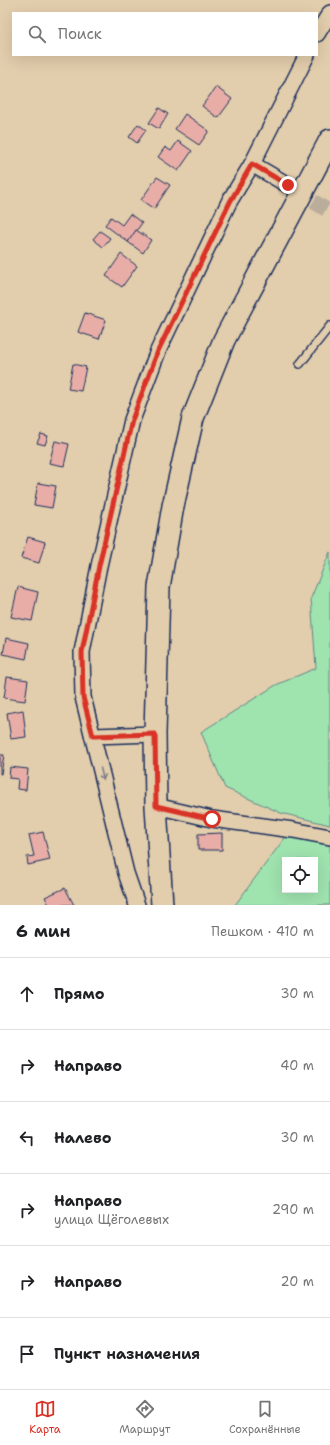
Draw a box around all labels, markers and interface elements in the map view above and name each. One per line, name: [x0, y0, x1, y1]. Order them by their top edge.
search box: [12, 12, 318, 56]
icon: search: [26, 23, 48, 45]
text: Поиск: [58, 24, 102, 44]
route end: [279, 176, 297, 194]
one-way arrow: [99, 767, 107, 780]
route start: [203, 810, 221, 828]
map controls: [282, 857, 318, 893]
button: locate: [282, 857, 318, 893]
text: 6 мин: [16, 920, 71, 942]
text: Пешком · 410 m: [211, 923, 314, 940]
icon: ahead: [16, 983, 38, 1005]
text: Прямо: [54, 984, 104, 1004]
text: 30 m: [280, 985, 314, 1002]
icon: right: [16, 1055, 38, 1077]
text: Направо: [54, 1056, 122, 1076]
text: 40 m: [280, 1057, 314, 1074]
icon: left: [16, 1127, 38, 1149]
text: Налево: [54, 1128, 112, 1148]
text: 30 m: [280, 1129, 314, 1146]
text: Направо: [54, 1191, 122, 1211]
icon: right: [16, 1199, 38, 1221]
text: 290 m: [272, 1201, 314, 1218]
text: улица Щёголевых: [54, 1211, 169, 1228]
icon: right: [16, 1271, 38, 1293]
text: Направо: [54, 1272, 122, 1292]
text: 20 m: [281, 1273, 314, 1290]
icon: arrive: [16, 1343, 38, 1365]
text: Пункт назначения: [54, 1344, 200, 1364]
tab: Карта: [29, 1398, 61, 1437]
tab: Маршрут: [119, 1398, 170, 1437]
tab: Сохранённые: [229, 1398, 301, 1437]

